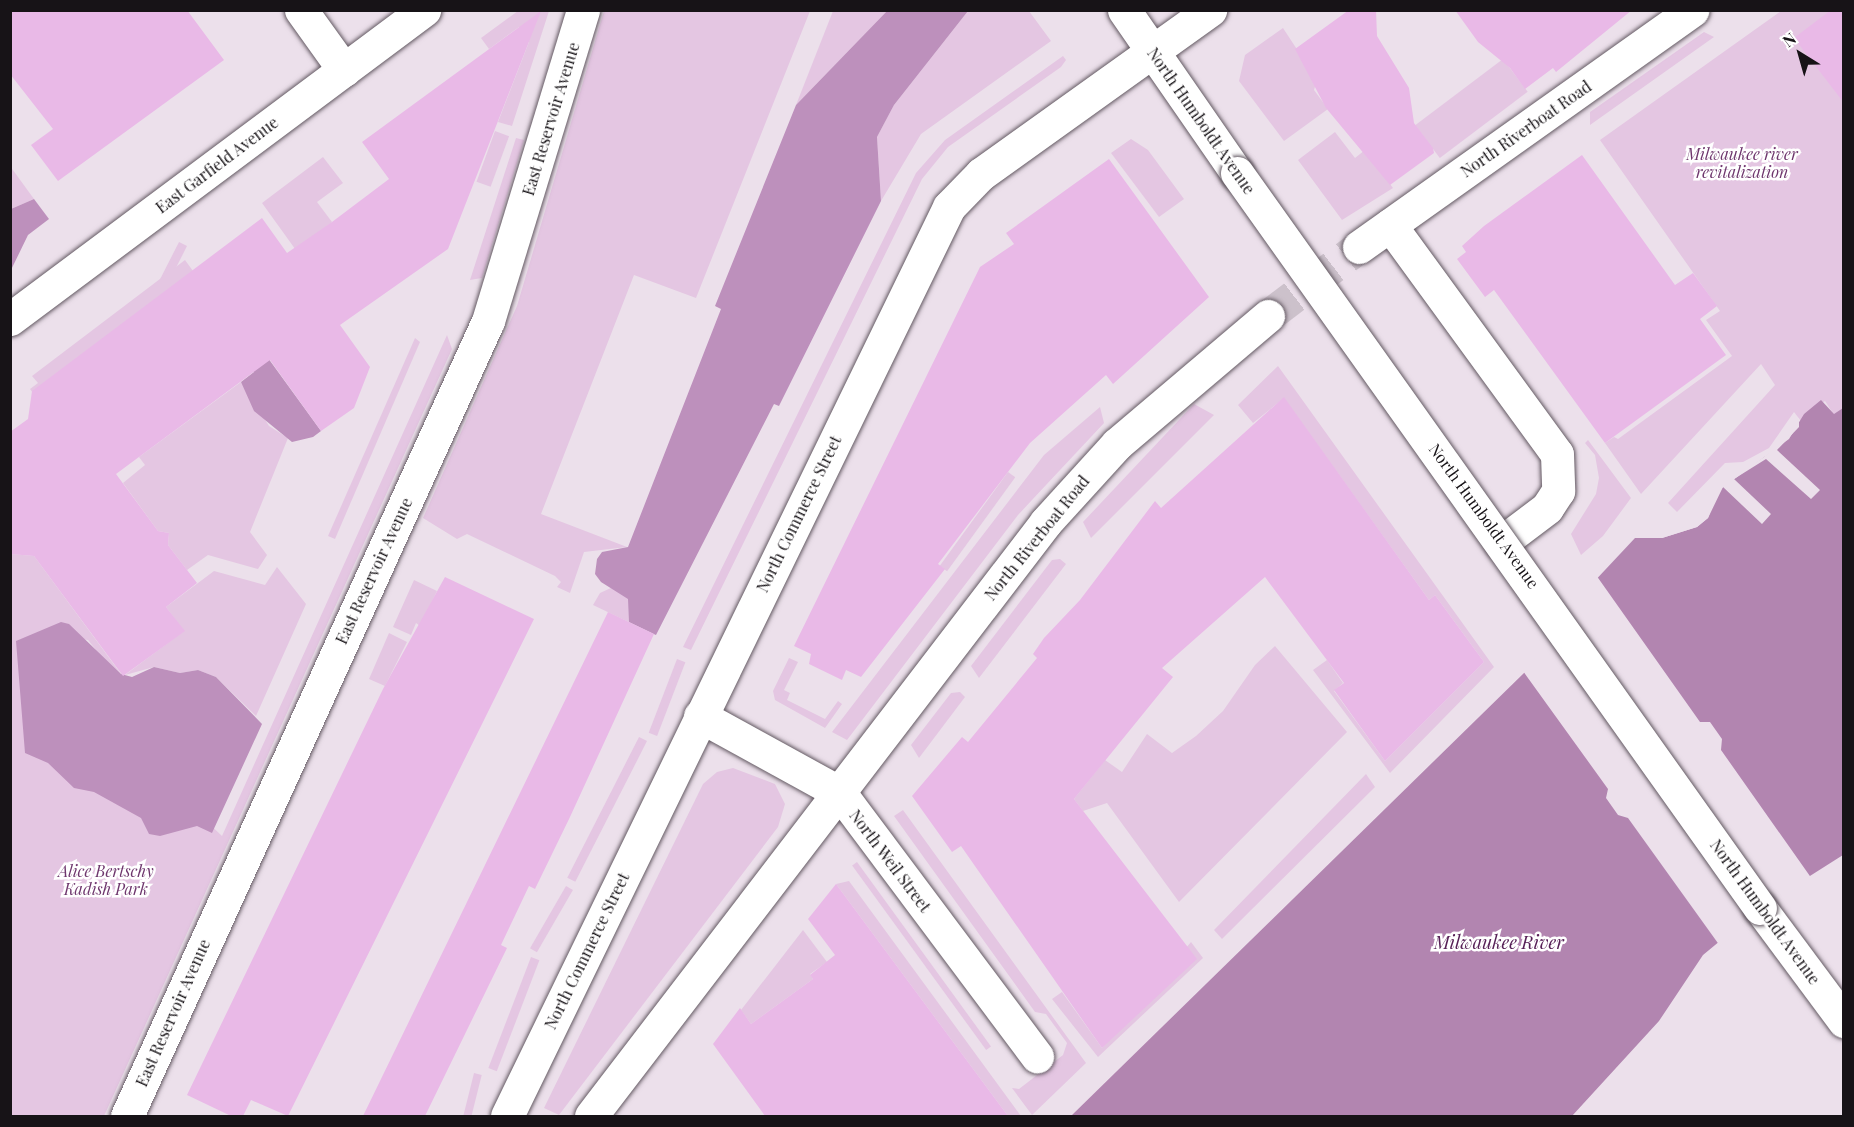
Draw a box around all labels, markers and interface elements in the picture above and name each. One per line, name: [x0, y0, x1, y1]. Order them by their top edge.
north arrow: [1770, 24, 1830, 84]
text: N: [1778, 27, 1800, 51]
street label: East Reservoir Avenue: [518, 40, 584, 198]
street label: North Humboldt Avenue: [1143, 44, 1259, 198]
street label: North Riverboat Road: [1457, 77, 1595, 181]
street label: East Garfield Avenue: [152, 112, 282, 218]
park label: Milwaukee river revitalization: [1686, 144, 1798, 182]
street label: North Commerce Street: [753, 433, 845, 595]
street label: North Humboldt Avenue: [1425, 440, 1543, 592]
street label: North Riverboat Road: [981, 472, 1093, 604]
street label: East Reservoir Avenue: [331, 494, 417, 648]
street label: North Weil Street: [845, 806, 935, 916]
street label: North Humboldt Avenue: [1706, 836, 1824, 988]
park label: Alice Bertschy Kadish Park: [58, 861, 154, 899]
street label: North Commerce Street: [541, 870, 633, 1032]
water label: Milwaukee River: [1434, 931, 1564, 953]
street label: East Reservoir Avenue: [132, 936, 214, 1090]

